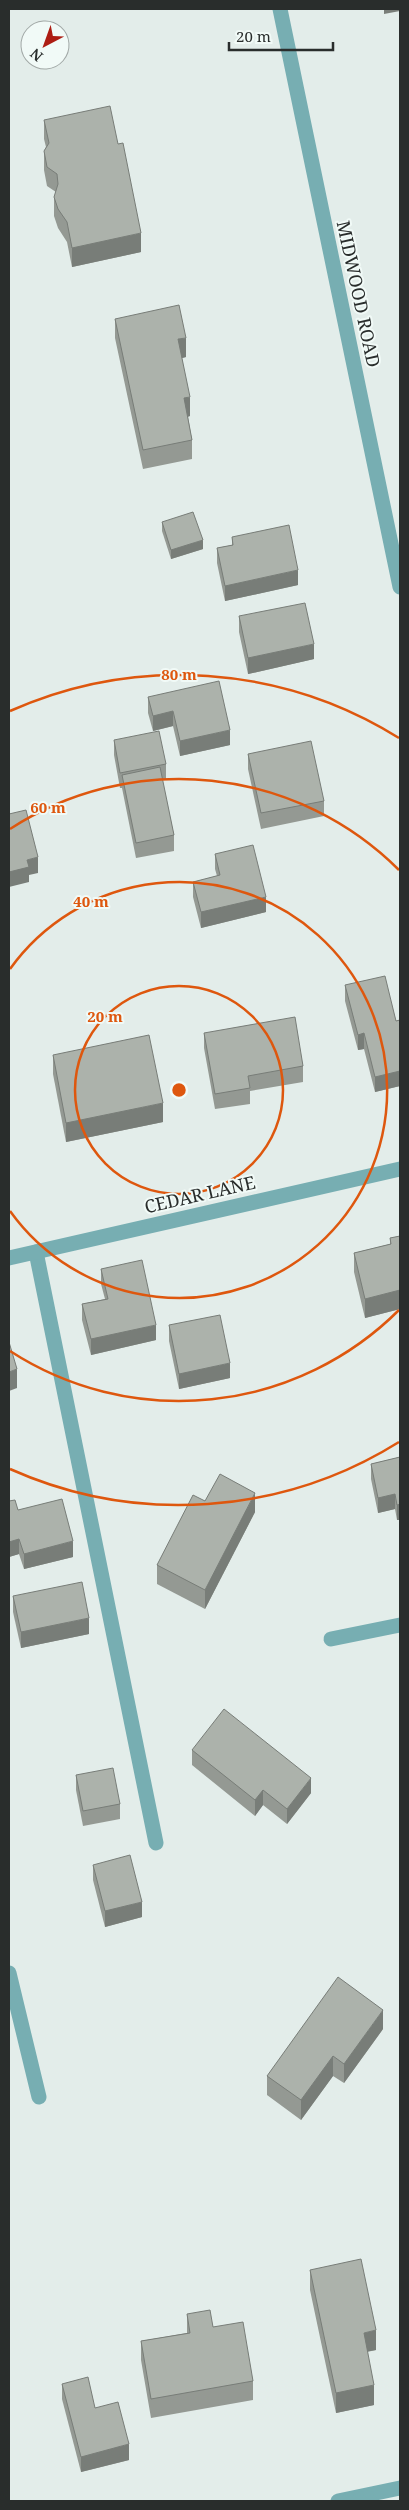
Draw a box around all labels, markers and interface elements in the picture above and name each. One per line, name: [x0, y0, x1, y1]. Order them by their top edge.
north arrow: [20, 20, 70, 70]
scale bar: [229, 20, 333, 52]
text: 20 m: [236, 26, 271, 46]
text: N: [26, 44, 47, 66]
street label: MIDWOOD ROAD: [332, 218, 386, 369]
text: 80 m: [161, 664, 197, 684]
text: 60 m: [30, 797, 66, 817]
text: 40 m: [73, 891, 109, 911]
text: 20 m: [87, 1006, 123, 1026]
centre of rings: [170, 1081, 188, 1099]
street label: CEDAR LANE: [142, 1170, 258, 1218]

